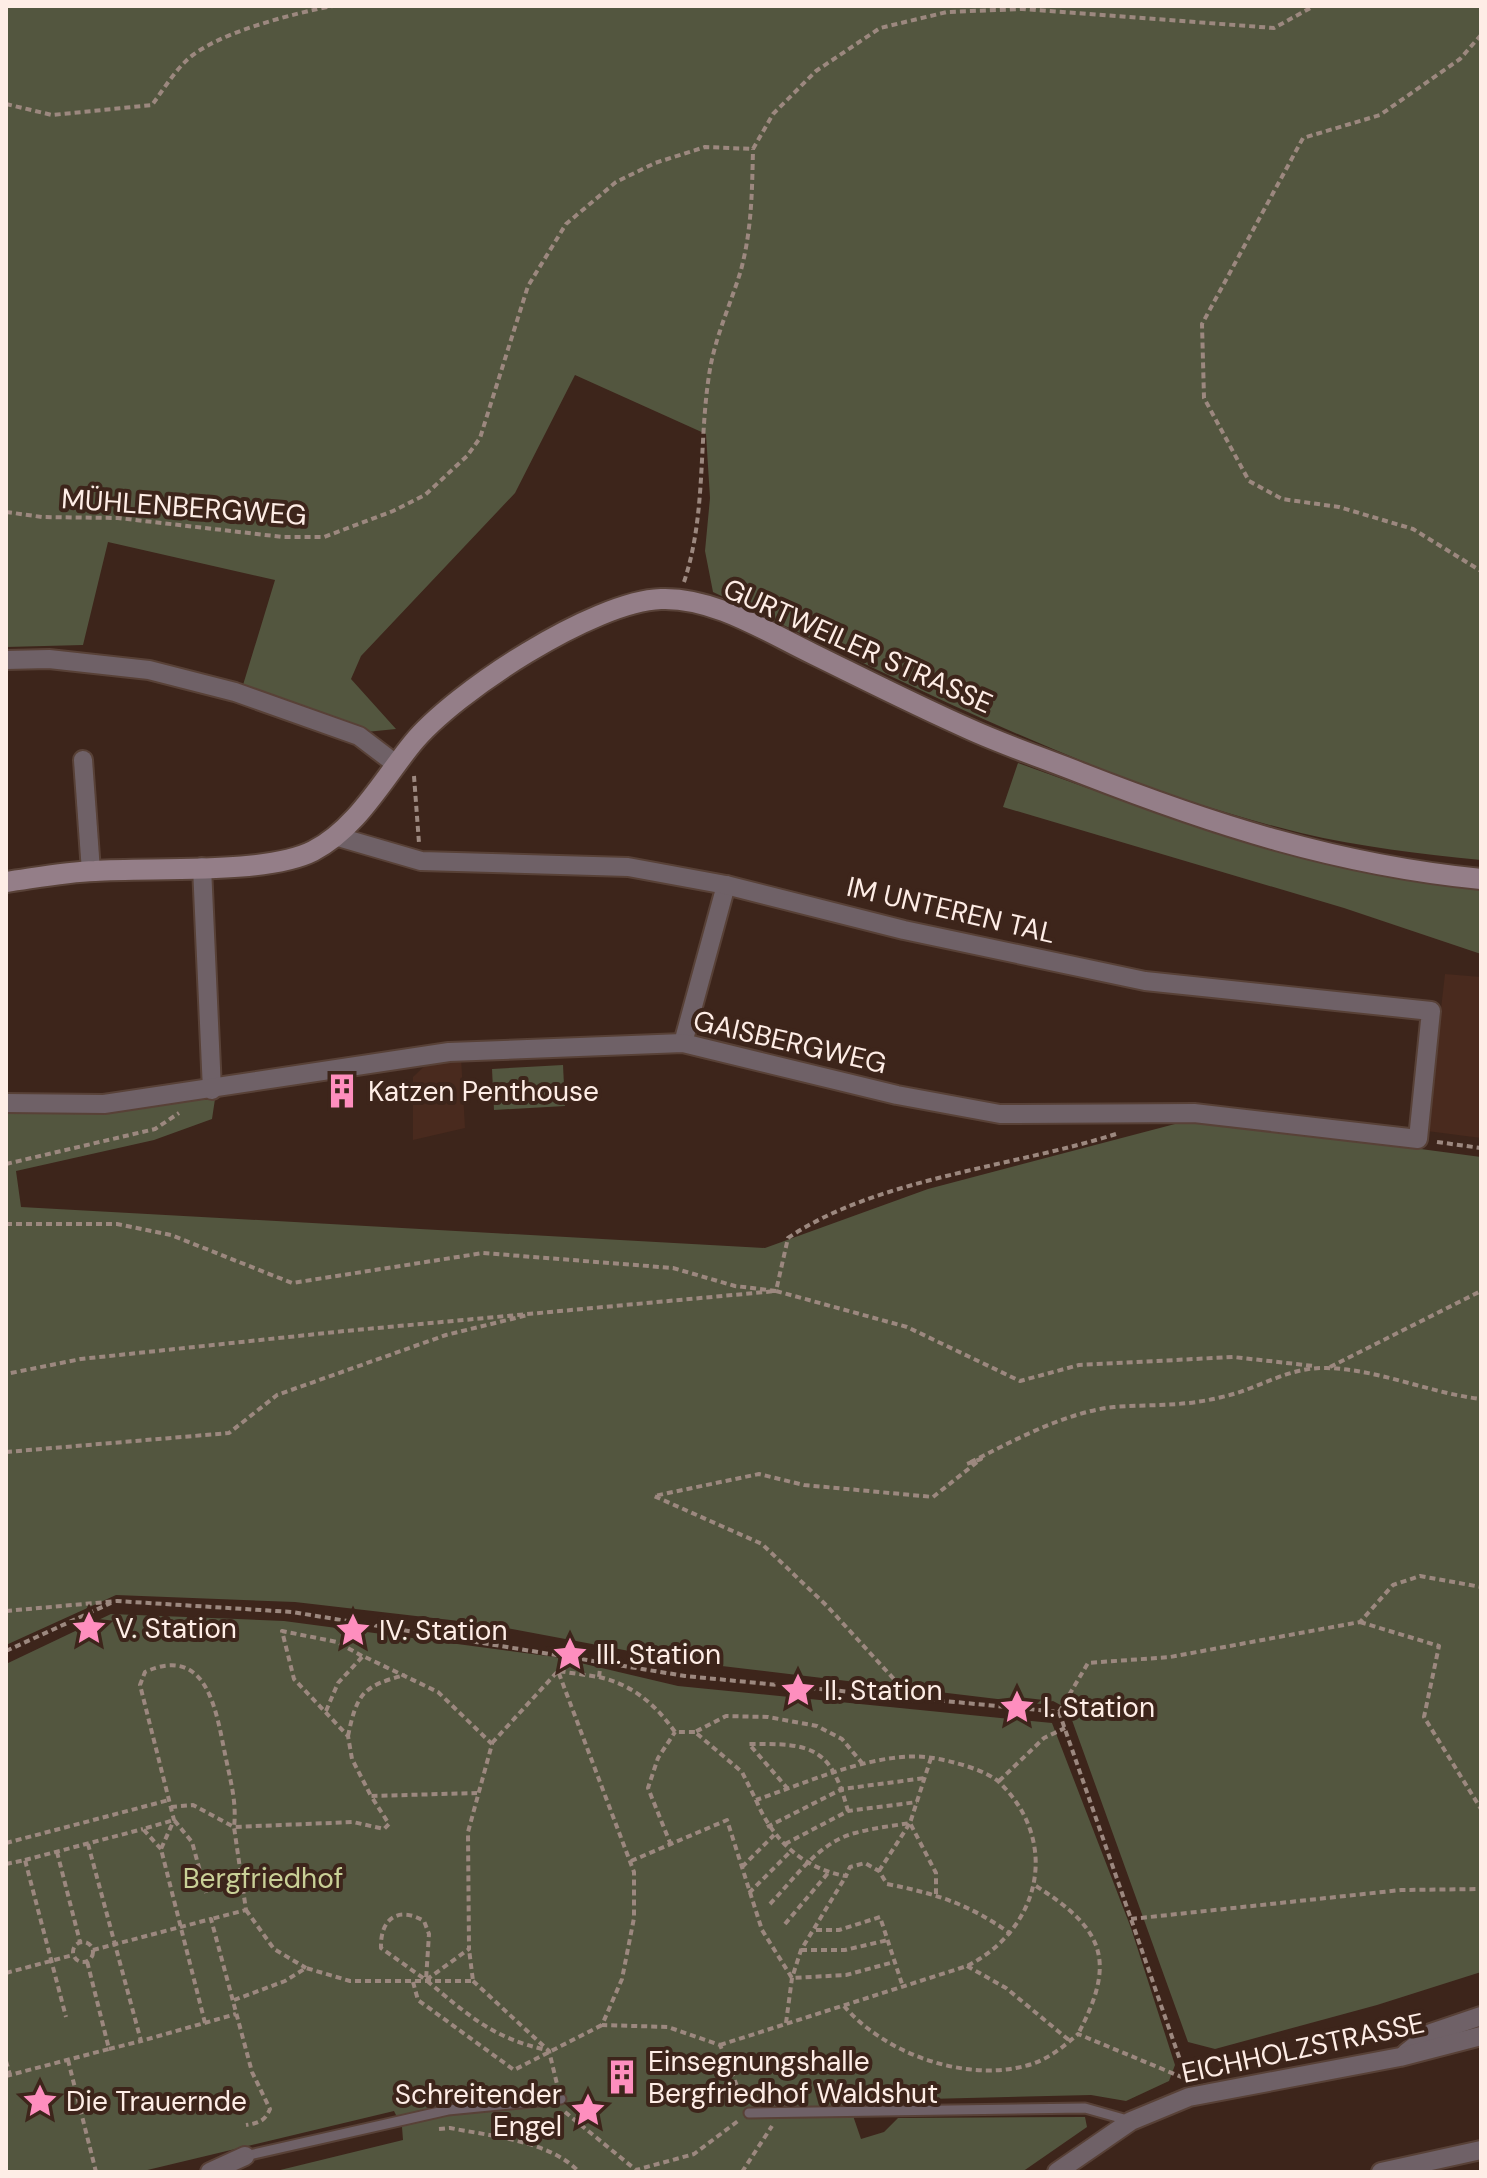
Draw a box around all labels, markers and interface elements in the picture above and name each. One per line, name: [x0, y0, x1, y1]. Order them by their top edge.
street label: MÜHLENBERGWEG: [60, 480, 308, 534]
street label: GURTWEILER STRASSE: [718, 570, 998, 722]
street label: IM UNTEREN TAL: [843, 868, 1059, 952]
street label: GAISBERGWEG: [690, 1002, 890, 1082]
building icon: Katzen Penthouse: [323, 1072, 361, 1110]
place label: Katzen Penthouse: [368, 1073, 599, 1110]
place icon: V. Station: [70, 1609, 108, 1647]
place label: V. Station: [115, 1610, 237, 1647]
place icon: IV. Station: [334, 1611, 372, 1649]
place label: IV. Station: [379, 1612, 507, 1649]
place icon: III. Station: [551, 1635, 589, 1673]
place label: III. Station: [596, 1636, 721, 1673]
place icon: II. Station: [779, 1671, 817, 1709]
place label: II. Station: [824, 1672, 943, 1709]
place icon: I. Station: [998, 1688, 1036, 1726]
place label: I. Station: [1043, 1689, 1155, 1726]
park label: Bergfriedhof: [183, 1860, 343, 1897]
street label: EICHHOLZSTRASSE: [1178, 2004, 1428, 2092]
place label: Einsegnungshalle Bergfriedhof Waldshut: [648, 2043, 938, 2112]
building icon: Einsegnungshalle Bergfriedhof Waldshut: [603, 2058, 641, 2096]
place label: Schreitender Engel: [395, 2076, 562, 2145]
place icon: Die Trauernde: [21, 2082, 59, 2120]
place label: Die Trauernde: [66, 2083, 247, 2120]
place icon: Schreitender Engel: [569, 2091, 607, 2129]

